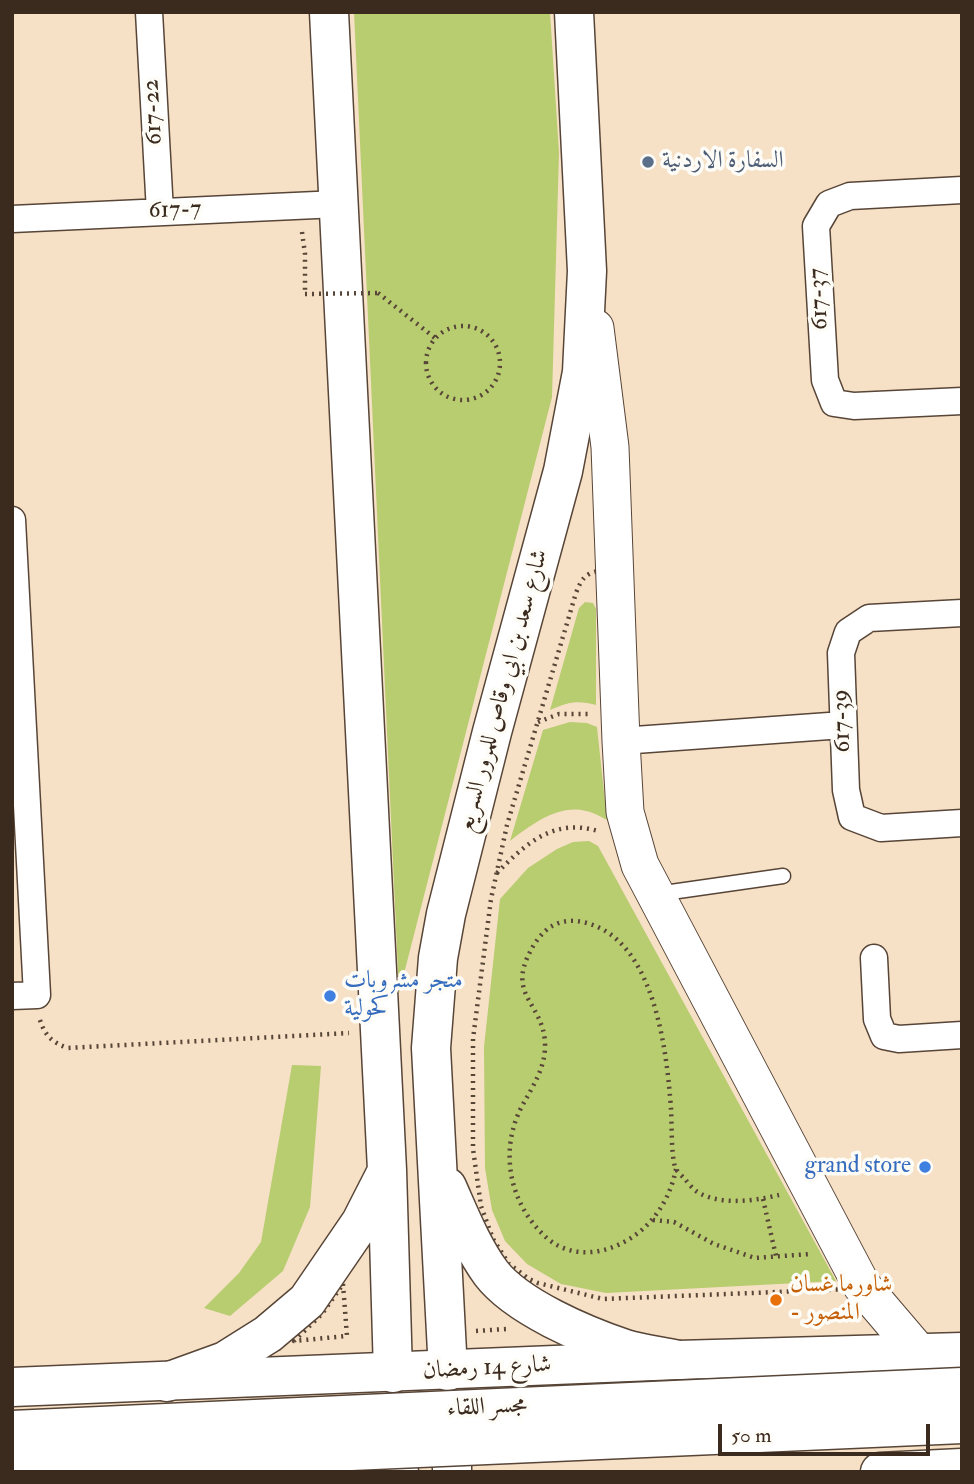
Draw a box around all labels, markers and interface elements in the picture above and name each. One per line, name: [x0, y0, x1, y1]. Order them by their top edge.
street label: 617-22: [138, 78, 170, 146]
place label: السفارة الاردنية: [662, 148, 784, 176]
marker: السفارة الاردنية: [640, 154, 656, 170]
street label: 617-7: [148, 196, 202, 226]
street label: 617-37: [804, 267, 836, 331]
street label: شارع سعد بن ابي وقاص للمرور السريع: [452, 546, 556, 836]
street label: 617-39: [828, 689, 858, 753]
place label: متجر مشروبات كحولية: [344, 968, 463, 1024]
marker: متجر مشروبات كحولية: [322, 988, 338, 1004]
place label: grand store: [805, 1153, 911, 1181]
marker: grand store: [917, 1159, 933, 1175]
place label: شاورما غسان - المنصور: [790, 1272, 892, 1328]
marker: شاورما غسان - المنصور: [768, 1292, 784, 1308]
street label: شارع 14 رمضان: [422, 1351, 552, 1387]
street label: مجسر اللقاء: [446, 1392, 528, 1424]
scale bar: [722, 1410, 934, 1454]
text: 50 m: [731, 1422, 772, 1449]

